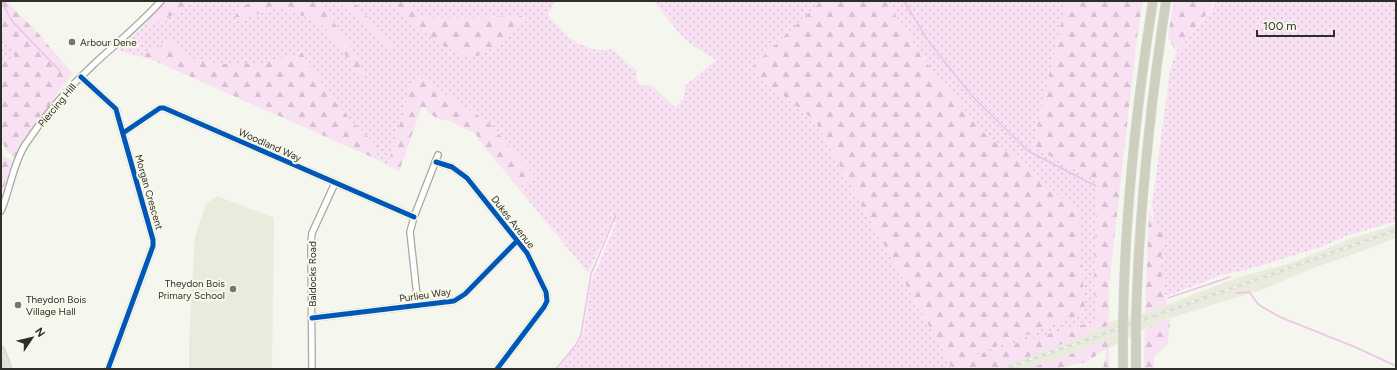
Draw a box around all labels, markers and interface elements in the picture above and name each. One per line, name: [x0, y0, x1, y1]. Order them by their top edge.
scale bar: [1257, 12, 1334, 38]
text: 100 m: [1263, 19, 1297, 33]
place label: Arbour Dene: [80, 36, 137, 49]
marker: Arbour Dene: [67, 37, 77, 47]
street label: Piercing Hill: [35, 81, 79, 129]
street label: Woodland Way: [237, 125, 304, 165]
street label: Morgan Crescent: [132, 153, 166, 231]
street label: Dukes Avenue: [488, 193, 538, 251]
street label: Baldocks Road: [306, 241, 319, 307]
place label: Theydon Bois Primary School: [158, 277, 225, 302]
marker: Theydon Bois Primary School: [228, 284, 238, 294]
street label: Purlieu Way: [398, 285, 452, 305]
place label: Theydon Bois Village Hall: [26, 293, 87, 318]
marker: Theydon Bois Village Hall: [13, 300, 23, 310]
north arrow: [12, 318, 52, 358]
text: N: [32, 325, 48, 340]

